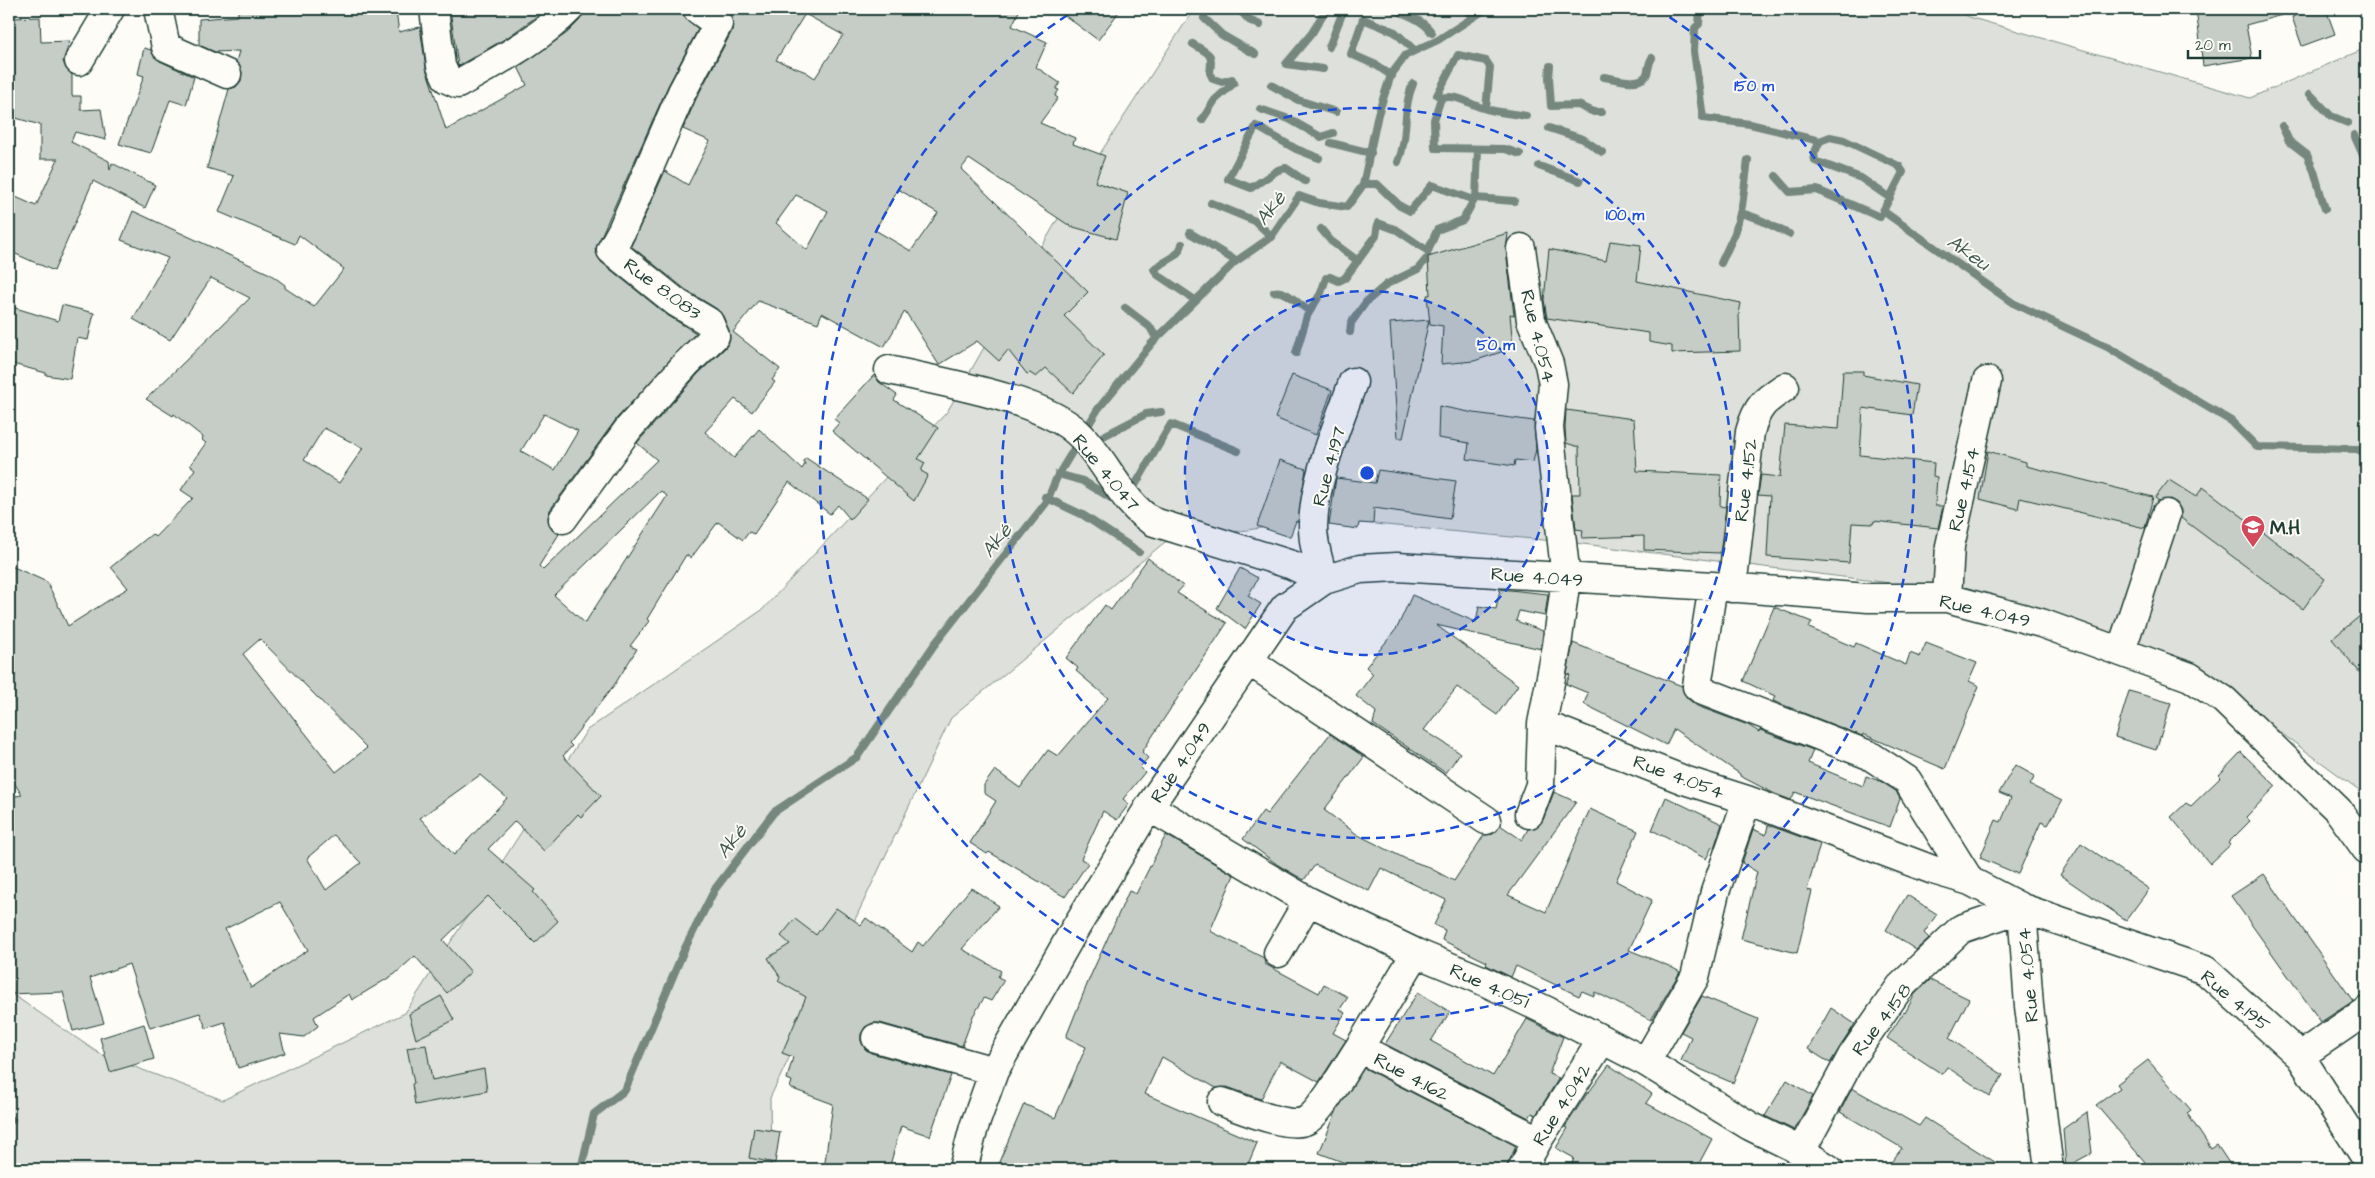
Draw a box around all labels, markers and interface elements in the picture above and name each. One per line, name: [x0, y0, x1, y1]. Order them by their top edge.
scale bar: [2188, 28, 2260, 60]
text: 20 m: [2195, 35, 2231, 56]
text: 150 m: [1734, 76, 1774, 97]
water label: Aké: [1249, 185, 1293, 231]
text: 100 m: [1606, 205, 1645, 226]
water label: Akeu: [1942, 228, 1997, 279]
street label: Rue 8.083: [618, 252, 707, 327]
street label: Rue 4.054: [1513, 287, 1562, 386]
text: 50 m: [1477, 335, 1515, 356]
street label: Rue 4.197: [1306, 423, 1353, 509]
street label: Rue 4.047: [1066, 429, 1146, 518]
street label: Rue 4.152: [1728, 437, 1765, 523]
street label: Rue 4.154: [1942, 445, 1987, 534]
centre of rings: [1358, 464, 1376, 482]
school or university icon: M.H: [2240, 514, 2266, 548]
place label: M.H: [2270, 515, 2300, 542]
water label: Aké: [975, 517, 1020, 563]
street label: Rue 4.049: [1490, 561, 1584, 594]
street label: Rue 4.049: [1937, 588, 2033, 635]
street label: Rue 4.049: [1144, 717, 1218, 809]
street label: Rue 4.054: [1629, 748, 1728, 806]
water label: Aké: [710, 818, 754, 864]
street label: Rue 4.054: [2011, 926, 2046, 1023]
street label: Rue 4.051: [1445, 957, 1534, 1016]
street label: Rue 4.195: [2194, 964, 2276, 1039]
street label: Rue 4.158: [1846, 978, 1919, 1062]
street label: Rue 4.162: [1369, 1046, 1454, 1109]
street label: Rue 4.042: [1526, 1058, 1598, 1151]

